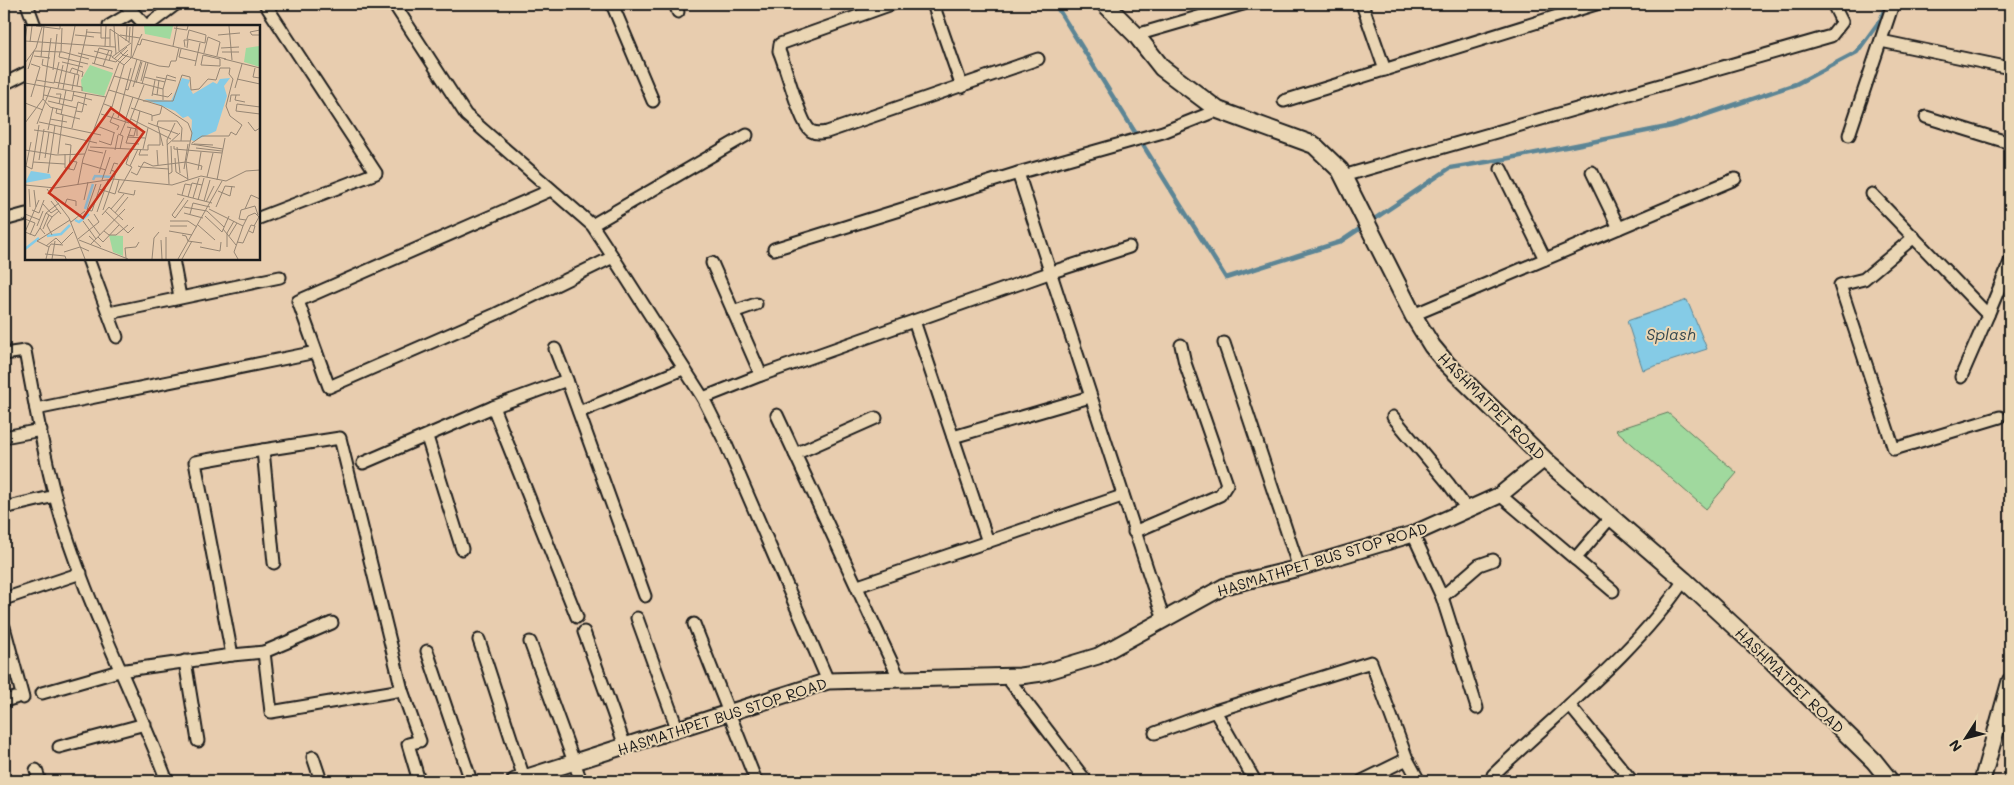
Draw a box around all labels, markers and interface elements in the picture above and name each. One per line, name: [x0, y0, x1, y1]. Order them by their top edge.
inset map: [25, 25, 260, 260]
water label: Splash: [1646, 323, 1696, 344]
street label: HASHMATPET ROAD: [1434, 348, 1550, 464]
street label: HASMATHPET BUS STOP ROAD: [1214, 517, 1430, 601]
street label: HASHMATPET ROAD: [1731, 623, 1849, 737]
street label: HASMATHPET BUS STOP ROAD: [615, 673, 829, 759]
north arrow: [1942, 712, 1992, 762]
text: N: [1944, 736, 1966, 756]

